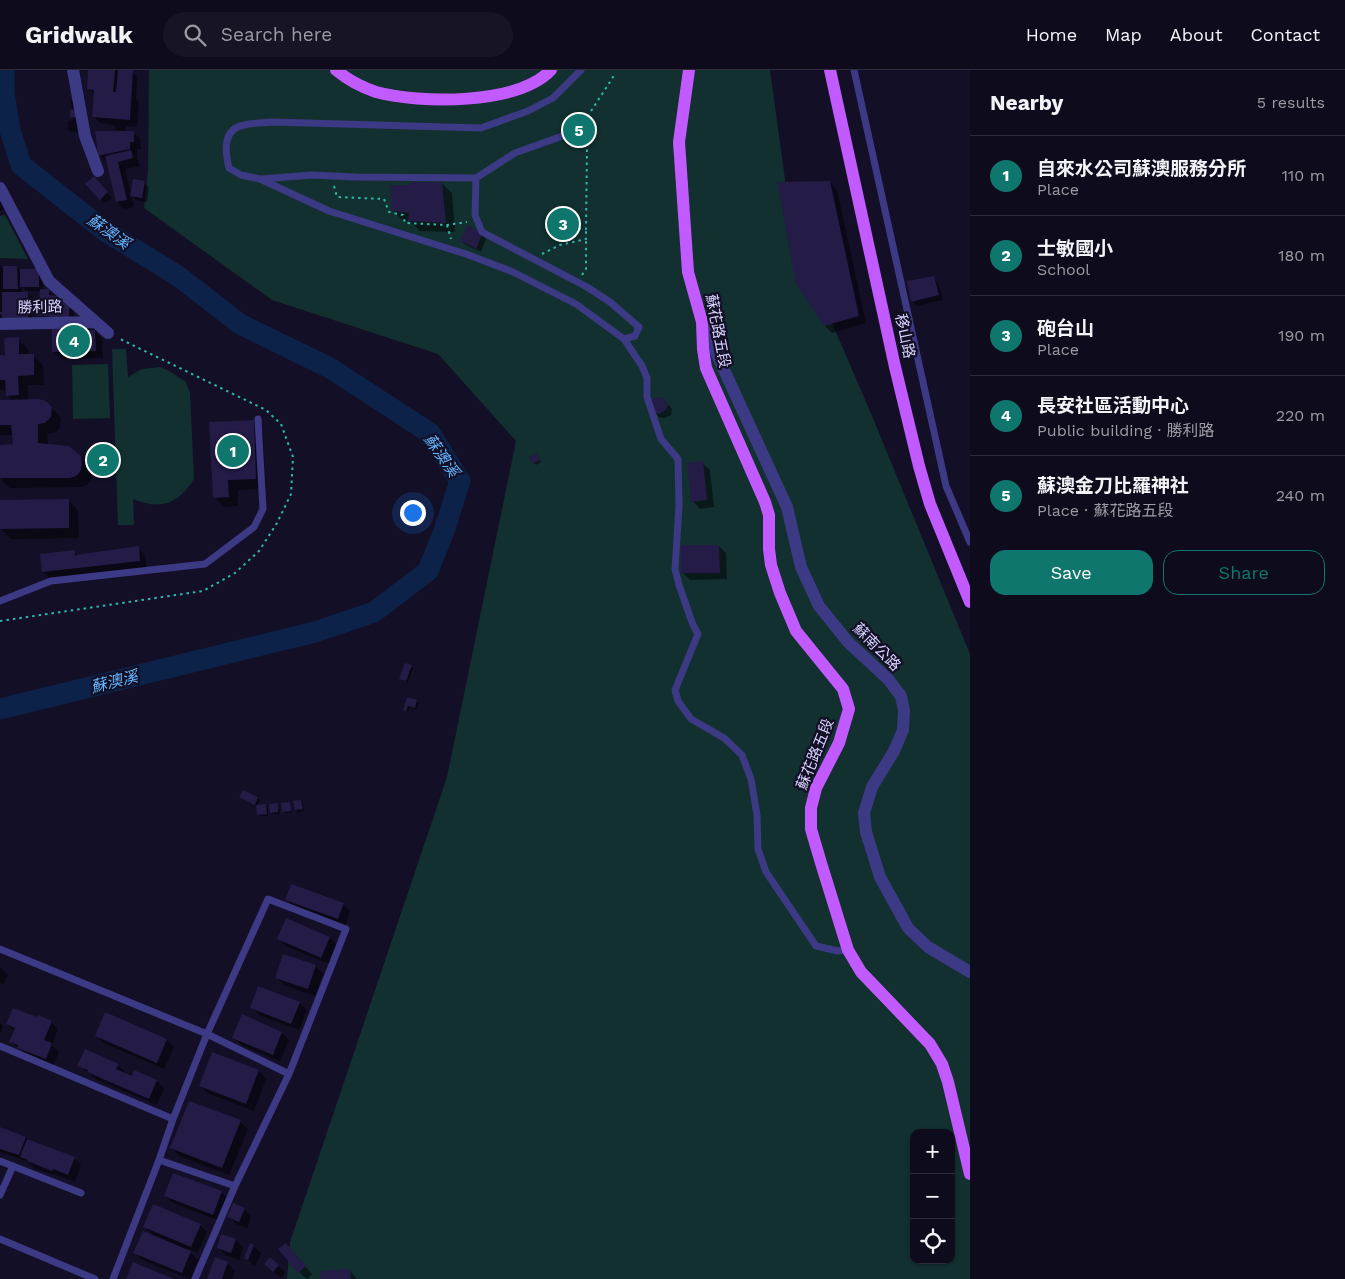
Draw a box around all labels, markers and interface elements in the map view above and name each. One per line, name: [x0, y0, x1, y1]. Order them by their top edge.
search box: [163, 12, 513, 57]
text: Gridwalk: [25, 21, 133, 49]
icon: search: [181, 21, 209, 49]
text: Search here: [221, 23, 332, 46]
text: Home: [1026, 24, 1077, 45]
text: Map: [1105, 24, 1142, 45]
text: About: [1170, 24, 1222, 45]
text: Contact: [1250, 24, 1320, 45]
text: Nearby: [990, 90, 1063, 115]
text: 5 results: [1257, 93, 1325, 112]
pin: 5: [563, 111, 595, 149]
text: 自來水公司蘇澳服務分所: [1037, 157, 1246, 180]
text: 1: [1003, 166, 1009, 185]
text: 110 m: [1282, 166, 1325, 185]
text: Place: [1037, 180, 1079, 199]
pin: 3: [547, 205, 579, 243]
water label: 蘇澳溪: [84, 210, 135, 254]
text: 士敏國小: [1037, 237, 1113, 260]
text: 2: [1001, 246, 1011, 265]
text: 180 m: [1278, 246, 1325, 265]
text: School: [1037, 260, 1090, 279]
street label: 蘇花路五段: [702, 292, 734, 370]
street label: 勝利路: [17, 298, 63, 316]
street label: 移山路: [892, 312, 918, 360]
text: 砲台山: [1037, 317, 1094, 340]
pin: 4: [58, 322, 90, 360]
text: 3: [1001, 326, 1011, 345]
text: 190 m: [1278, 326, 1325, 345]
text: Place: [1037, 340, 1079, 359]
text: 長安社區活動中心: [1037, 394, 1189, 417]
text: 4: [1001, 406, 1011, 425]
text: 220 m: [1276, 406, 1325, 425]
text: Public building · 勝利路: [1037, 421, 1215, 440]
water label: 蘇澳溪: [420, 430, 464, 482]
pin: 1: [217, 432, 249, 470]
pin: 2: [87, 441, 119, 479]
text: 蘇澳金刀比羅神社: [1037, 474, 1189, 497]
text: 5: [1001, 486, 1011, 505]
text: 240 m: [1276, 486, 1325, 505]
your location: [400, 500, 426, 526]
text: Place · 蘇花路五段: [1037, 501, 1173, 520]
button: Save: [990, 550, 1153, 595]
button: Share: [1163, 550, 1325, 595]
street label: 蘇南公路: [849, 619, 905, 675]
water label: 蘇澳溪: [89, 666, 142, 697]
street label: 蘇花路五段: [793, 716, 837, 792]
map controls: [910, 1129, 955, 1264]
button: +: [910, 1129, 955, 1174]
button: −: [910, 1174, 955, 1219]
button: locate: [910, 1219, 955, 1264]

